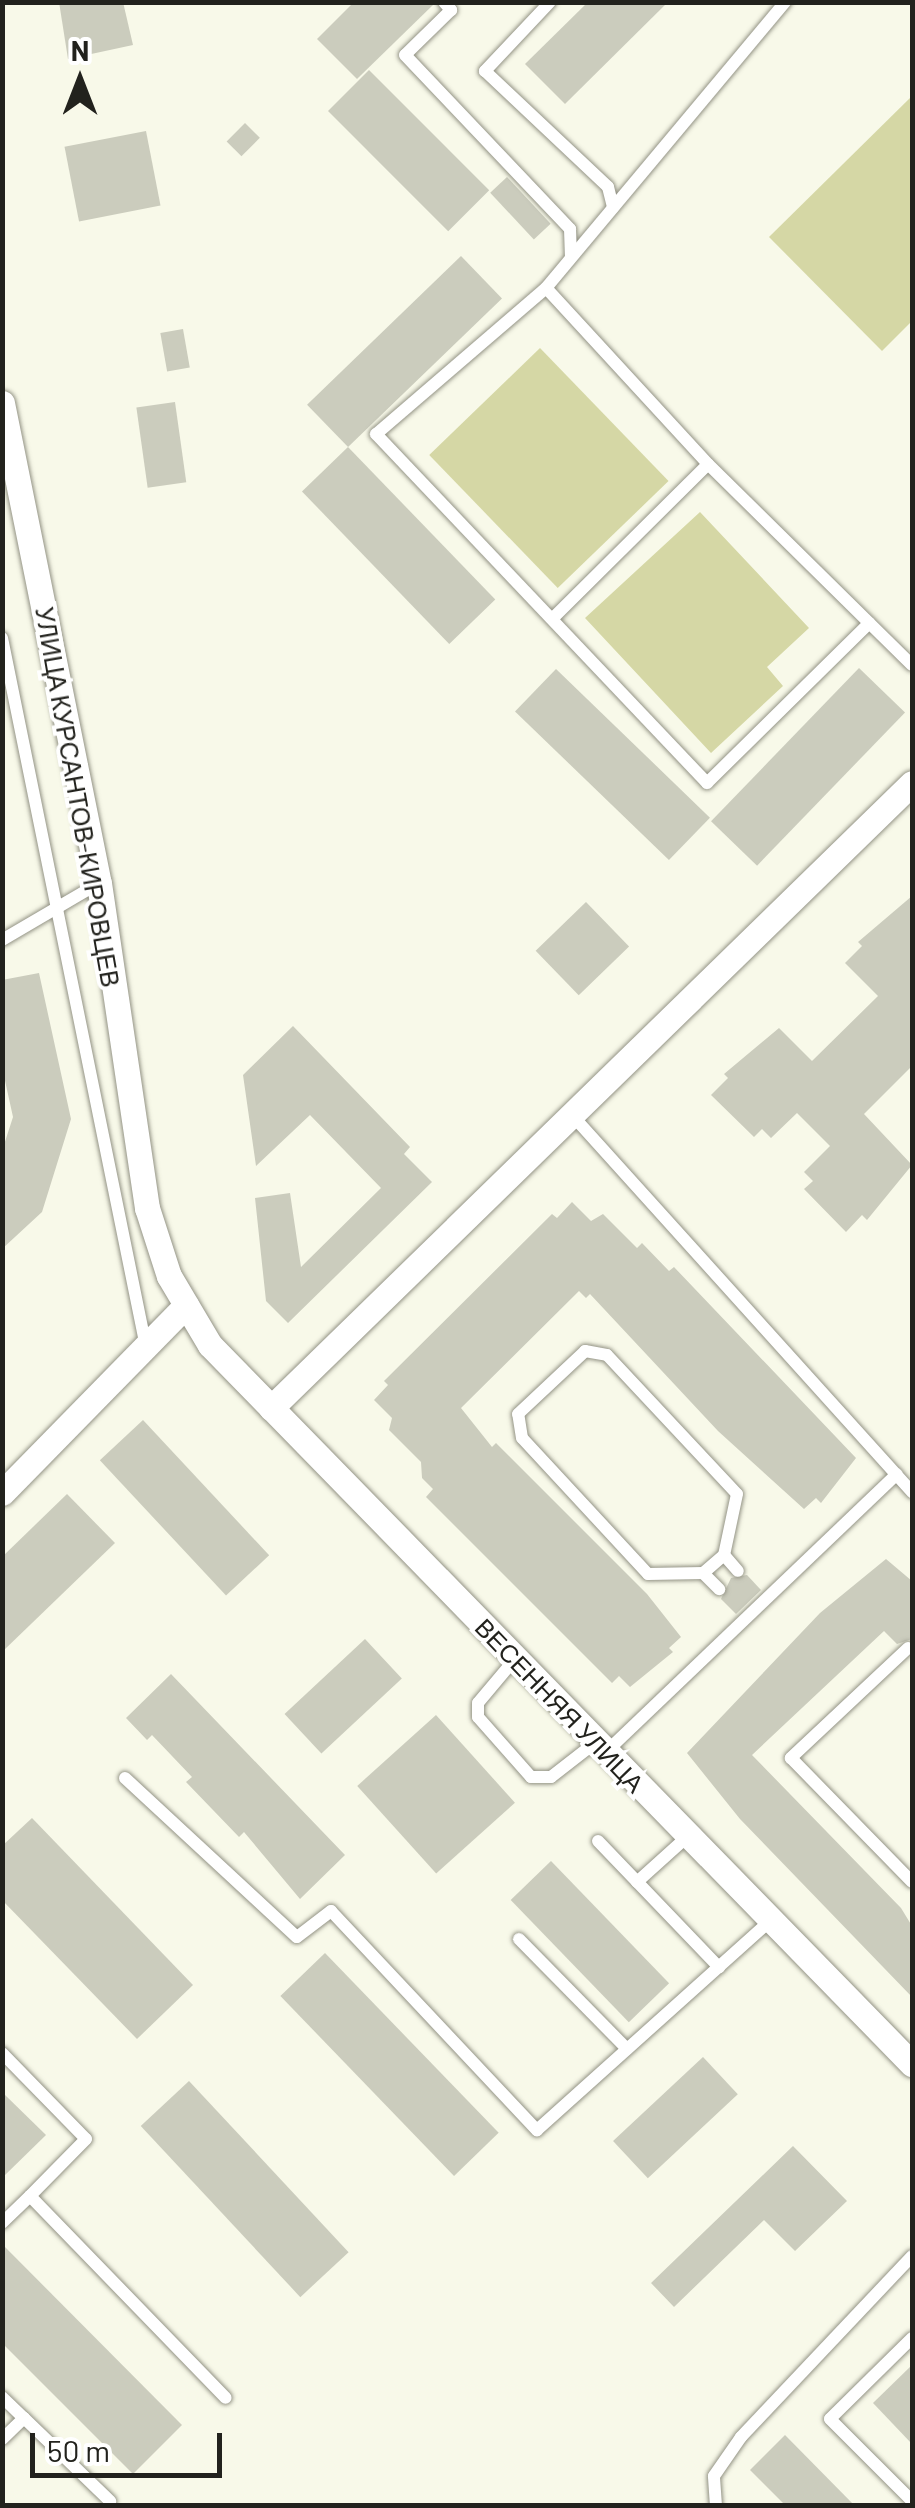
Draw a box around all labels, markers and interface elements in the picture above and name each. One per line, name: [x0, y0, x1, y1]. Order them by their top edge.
north arrow: [30, 30, 130, 130]
text: N: [71, 33, 89, 67]
street label: УЛИЦА КУРСАНТОВ-КИРОВЦЕВ: [30, 604, 126, 990]
street label: ВЕСЕННЯЯ УЛИЦА: [469, 1612, 651, 1798]
scale bar: [35, 2413, 228, 2475]
text: 50 m: [47, 2432, 110, 2468]

